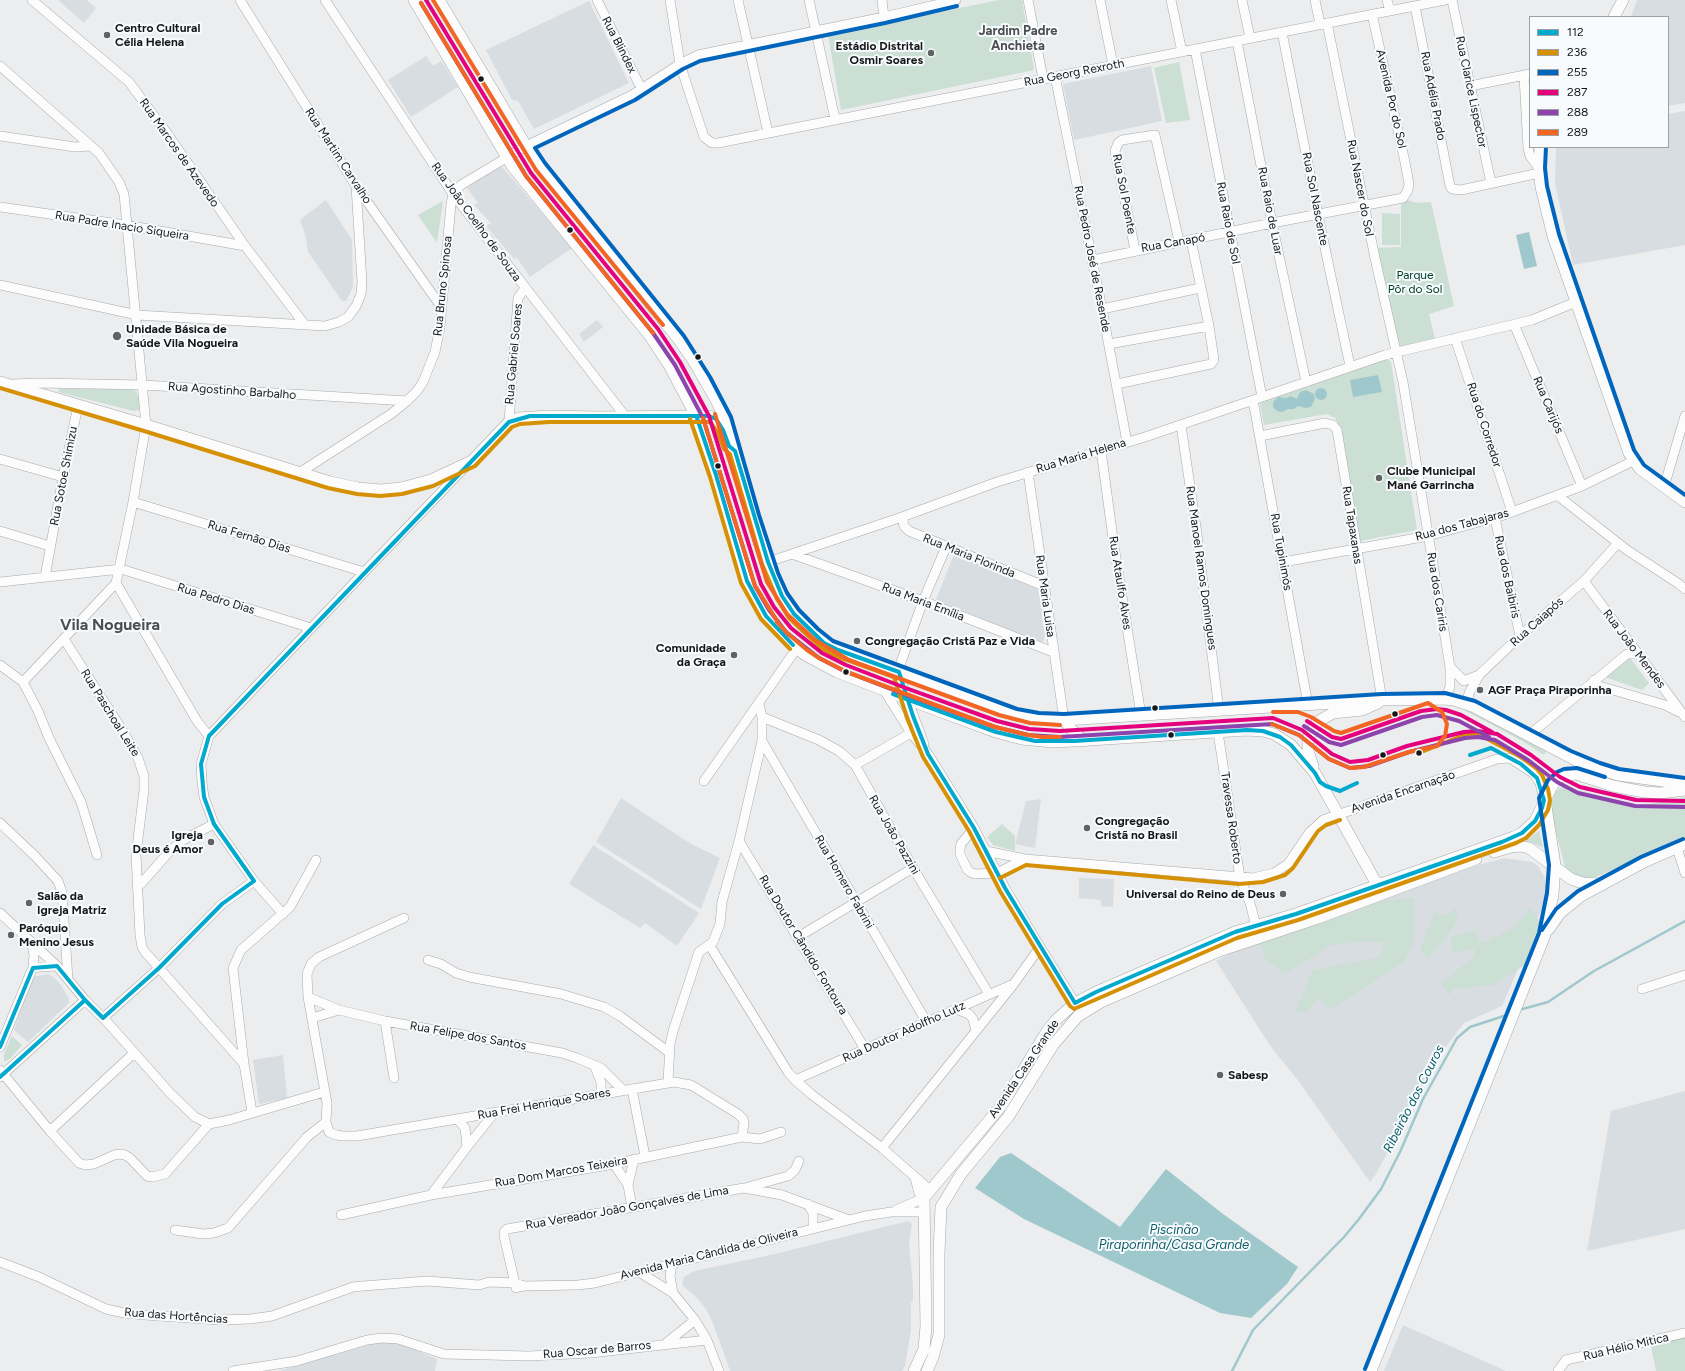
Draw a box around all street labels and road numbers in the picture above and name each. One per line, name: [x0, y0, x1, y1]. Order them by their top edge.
street label: Rua Blindex: [599, 14, 639, 76]
street label: Rua Clarice Lispector: [1452, 35, 1490, 149]
street label: Avenida Por do Sol: [1373, 48, 1409, 150]
street label: Rua Adélia Prado: [1417, 50, 1449, 142]
street label: Rua Georg Rexroth: [1023, 56, 1125, 90]
street label: Rua Marcos de Azevedo: [136, 96, 222, 210]
street label: Rua Martim Carvalho: [302, 105, 374, 207]
street label: Rua Nascer do Sol: [1344, 138, 1376, 238]
street label: Rua Sol Nascente: [1299, 151, 1331, 247]
street label: Rua Sol Poente: [1109, 153, 1139, 235]
street label: Rua João Coelho de Souza: [428, 160, 524, 284]
street label: Rua Raio de Luar: [1254, 166, 1286, 256]
street label: Rua Raio de Sol: [1213, 181, 1243, 265]
street label: Rua Pedro José de Resende: [1071, 185, 1113, 333]
street label: Rua Padre Inacio Siqueira: [54, 208, 190, 244]
street label: Rua Canapó: [1140, 230, 1206, 256]
street label: Rua Bruno Spinosa: [431, 235, 455, 337]
street label: Rua Gabriel Soares: [502, 303, 526, 405]
street label: Rua Carijós: [1530, 374, 1566, 436]
street label: Rua Agostinho Barbalho: [167, 379, 297, 403]
street label: Rua do Corredor: [1463, 381, 1505, 469]
street label: Rua Sotoe Shimizu: [47, 425, 81, 527]
street label: Rua Maria Helena: [1034, 436, 1128, 476]
street label: Rua Manoel Ramos Domingues: [1182, 485, 1220, 651]
street label: Rua Tapaxanas: [1339, 485, 1365, 565]
street label: Rua dos Tabajaras: [1414, 506, 1510, 544]
street label: Rua Tupinimós: [1267, 512, 1295, 592]
street label: Rua Fernão Dias: [206, 518, 292, 556]
street label: Rua Maria Florinda: [921, 531, 1017, 581]
street label: Rua dos Baibiris: [1491, 534, 1523, 620]
street label: Rua Ataulfo Alves: [1105, 535, 1135, 631]
street label: Rua dos Cariris: [1424, 551, 1450, 633]
street label: Rua Maria Luisa: [1032, 554, 1058, 638]
street label: Rua Pedro Dias: [175, 580, 257, 618]
street label: Rua Maria Emília: [880, 580, 966, 624]
street label: Rua Caiapós: [1507, 594, 1567, 650]
street label: Rua João Mendes: [1600, 607, 1668, 691]
street label: Rua Paschoal Leite: [77, 667, 143, 759]
street label: Avenida Encarnação: [1349, 767, 1457, 817]
street label: Travessa Roberto: [1217, 771, 1245, 865]
street label: Rua João Pazzini: [865, 793, 923, 877]
street label: Rua Homero Fabrini: [811, 833, 877, 931]
street label: Rua Doutor Cândido Fontoura: [756, 873, 850, 1017]
street label: Rua Doutor Adolfho Lutz: [840, 998, 968, 1066]
street label: Avenida Casa Grande: [986, 1017, 1062, 1121]
street label: Rua Felipe dos Santos: [409, 1019, 527, 1053]
street label: Rua Frei Henrique Soares: [476, 1085, 612, 1123]
street label: Rua Dom Marcos Teixeira: [494, 1153, 628, 1191]
street label: Rua Vereador João Gonçalves de Lima: [524, 1183, 730, 1233]
street label: Avenida Maria Cândida de Oliveira: [619, 1225, 799, 1283]
street label: Rua das Hortências: [124, 1305, 228, 1327]
street label: Rua Hélio Mitica: [1582, 1330, 1670, 1364]
street label: Rua Oscar de Barros: [542, 1338, 652, 1362]

